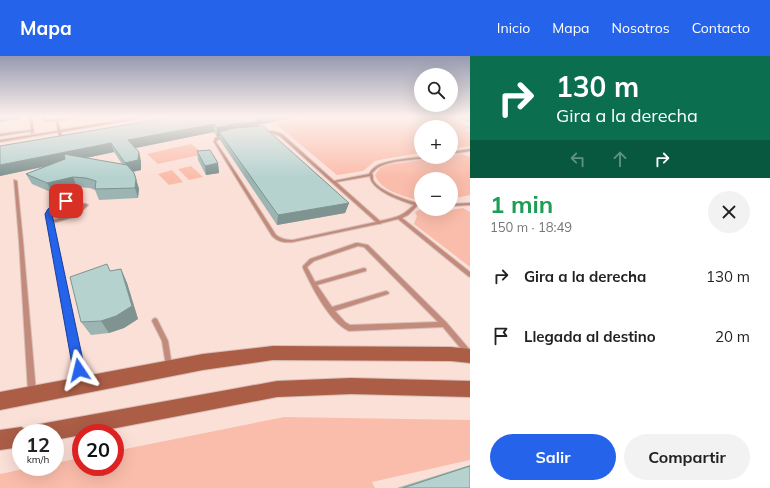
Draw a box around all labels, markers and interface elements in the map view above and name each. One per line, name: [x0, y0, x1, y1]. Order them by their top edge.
text: Mapa: [20, 16, 72, 40]
text: Inicio: [497, 19, 530, 37]
text: Mapa: [552, 19, 590, 37]
text: Nosotros: [612, 19, 670, 37]
text: Contacto: [692, 19, 750, 37]
map controls: [414, 68, 458, 216]
button: search: [414, 68, 458, 112]
text: 130 m: [556, 69, 639, 104]
icon: right: [490, 72, 542, 124]
text: Gira a la derecha: [556, 104, 698, 127]
button: +: [414, 120, 458, 164]
icon: left: [567, 148, 589, 170]
icon: ahead: [609, 148, 631, 170]
icon: right: [651, 148, 673, 170]
button: −: [414, 172, 458, 216]
pin: [49, 184, 83, 218]
text: 1 min: [490, 189, 553, 219]
icon: arrive: [55, 190, 77, 212]
button: close: [708, 191, 750, 233]
text: 150 m · 18:49: [490, 219, 572, 235]
icon: right: [490, 265, 512, 287]
text: Gira a la derecha: [524, 267, 646, 286]
text: 130 m: [706, 267, 750, 286]
icon: arrive: [490, 325, 512, 347]
text: Llegada al destino: [524, 327, 656, 346]
text: 20 m: [715, 327, 750, 346]
position arrow: [58, 349, 100, 391]
speed limit sign: 20: [72, 424, 124, 476]
text: 12: [26, 432, 50, 457]
button: Salir: [490, 434, 616, 480]
button: Compartir: [624, 434, 750, 480]
text: km/h: [27, 453, 49, 466]

